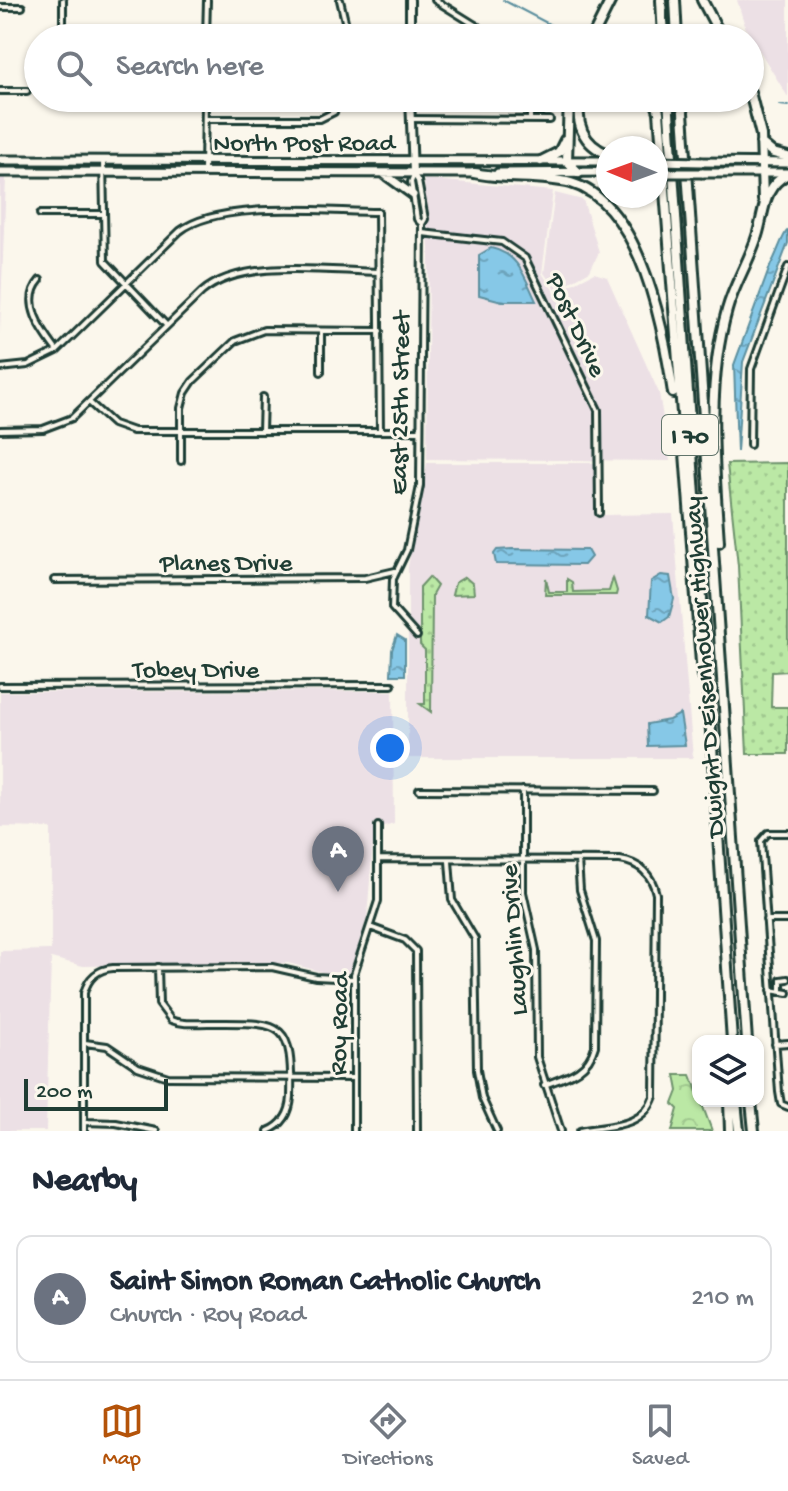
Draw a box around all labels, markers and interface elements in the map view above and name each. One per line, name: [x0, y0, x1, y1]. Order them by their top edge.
search box: [24, 24, 764, 112]
icon: search: [52, 46, 96, 90]
text: Search here: [116, 51, 264, 86]
street label: North Post Road: [213, 130, 396, 161]
north arrow: [596, 136, 668, 208]
street label: Post Drive: [536, 268, 612, 383]
street label: East 25th Street: [385, 309, 420, 495]
road number: I 70: [662, 415, 718, 455]
street label: Dwight D Eisenhower Highway: [679, 495, 734, 840]
street label: Planes Drive: [159, 550, 293, 581]
street label: Tobey Drive: [131, 657, 260, 688]
your location: [370, 728, 410, 768]
pin: A: [312, 826, 364, 892]
street label: Laughlin Drive: [496, 862, 537, 1016]
street label: Roy Road: [325, 971, 358, 1076]
map controls: [692, 1035, 764, 1107]
button: layers: [692, 1035, 764, 1107]
scale bar: [24, 1075, 168, 1111]
text: 200 m: [36, 1080, 93, 1106]
text: Nearby: [32, 1163, 137, 1203]
text: Saint Simon Roman Catholic Church: [110, 1266, 541, 1301]
text: A: [52, 1284, 68, 1315]
text: 210 m: [691, 1284, 754, 1315]
text: Church · Roy Road: [110, 1301, 306, 1332]
tab: Map: [100, 1399, 144, 1473]
tab: Directions: [343, 1399, 433, 1473]
tab: Saved: [632, 1399, 688, 1473]

